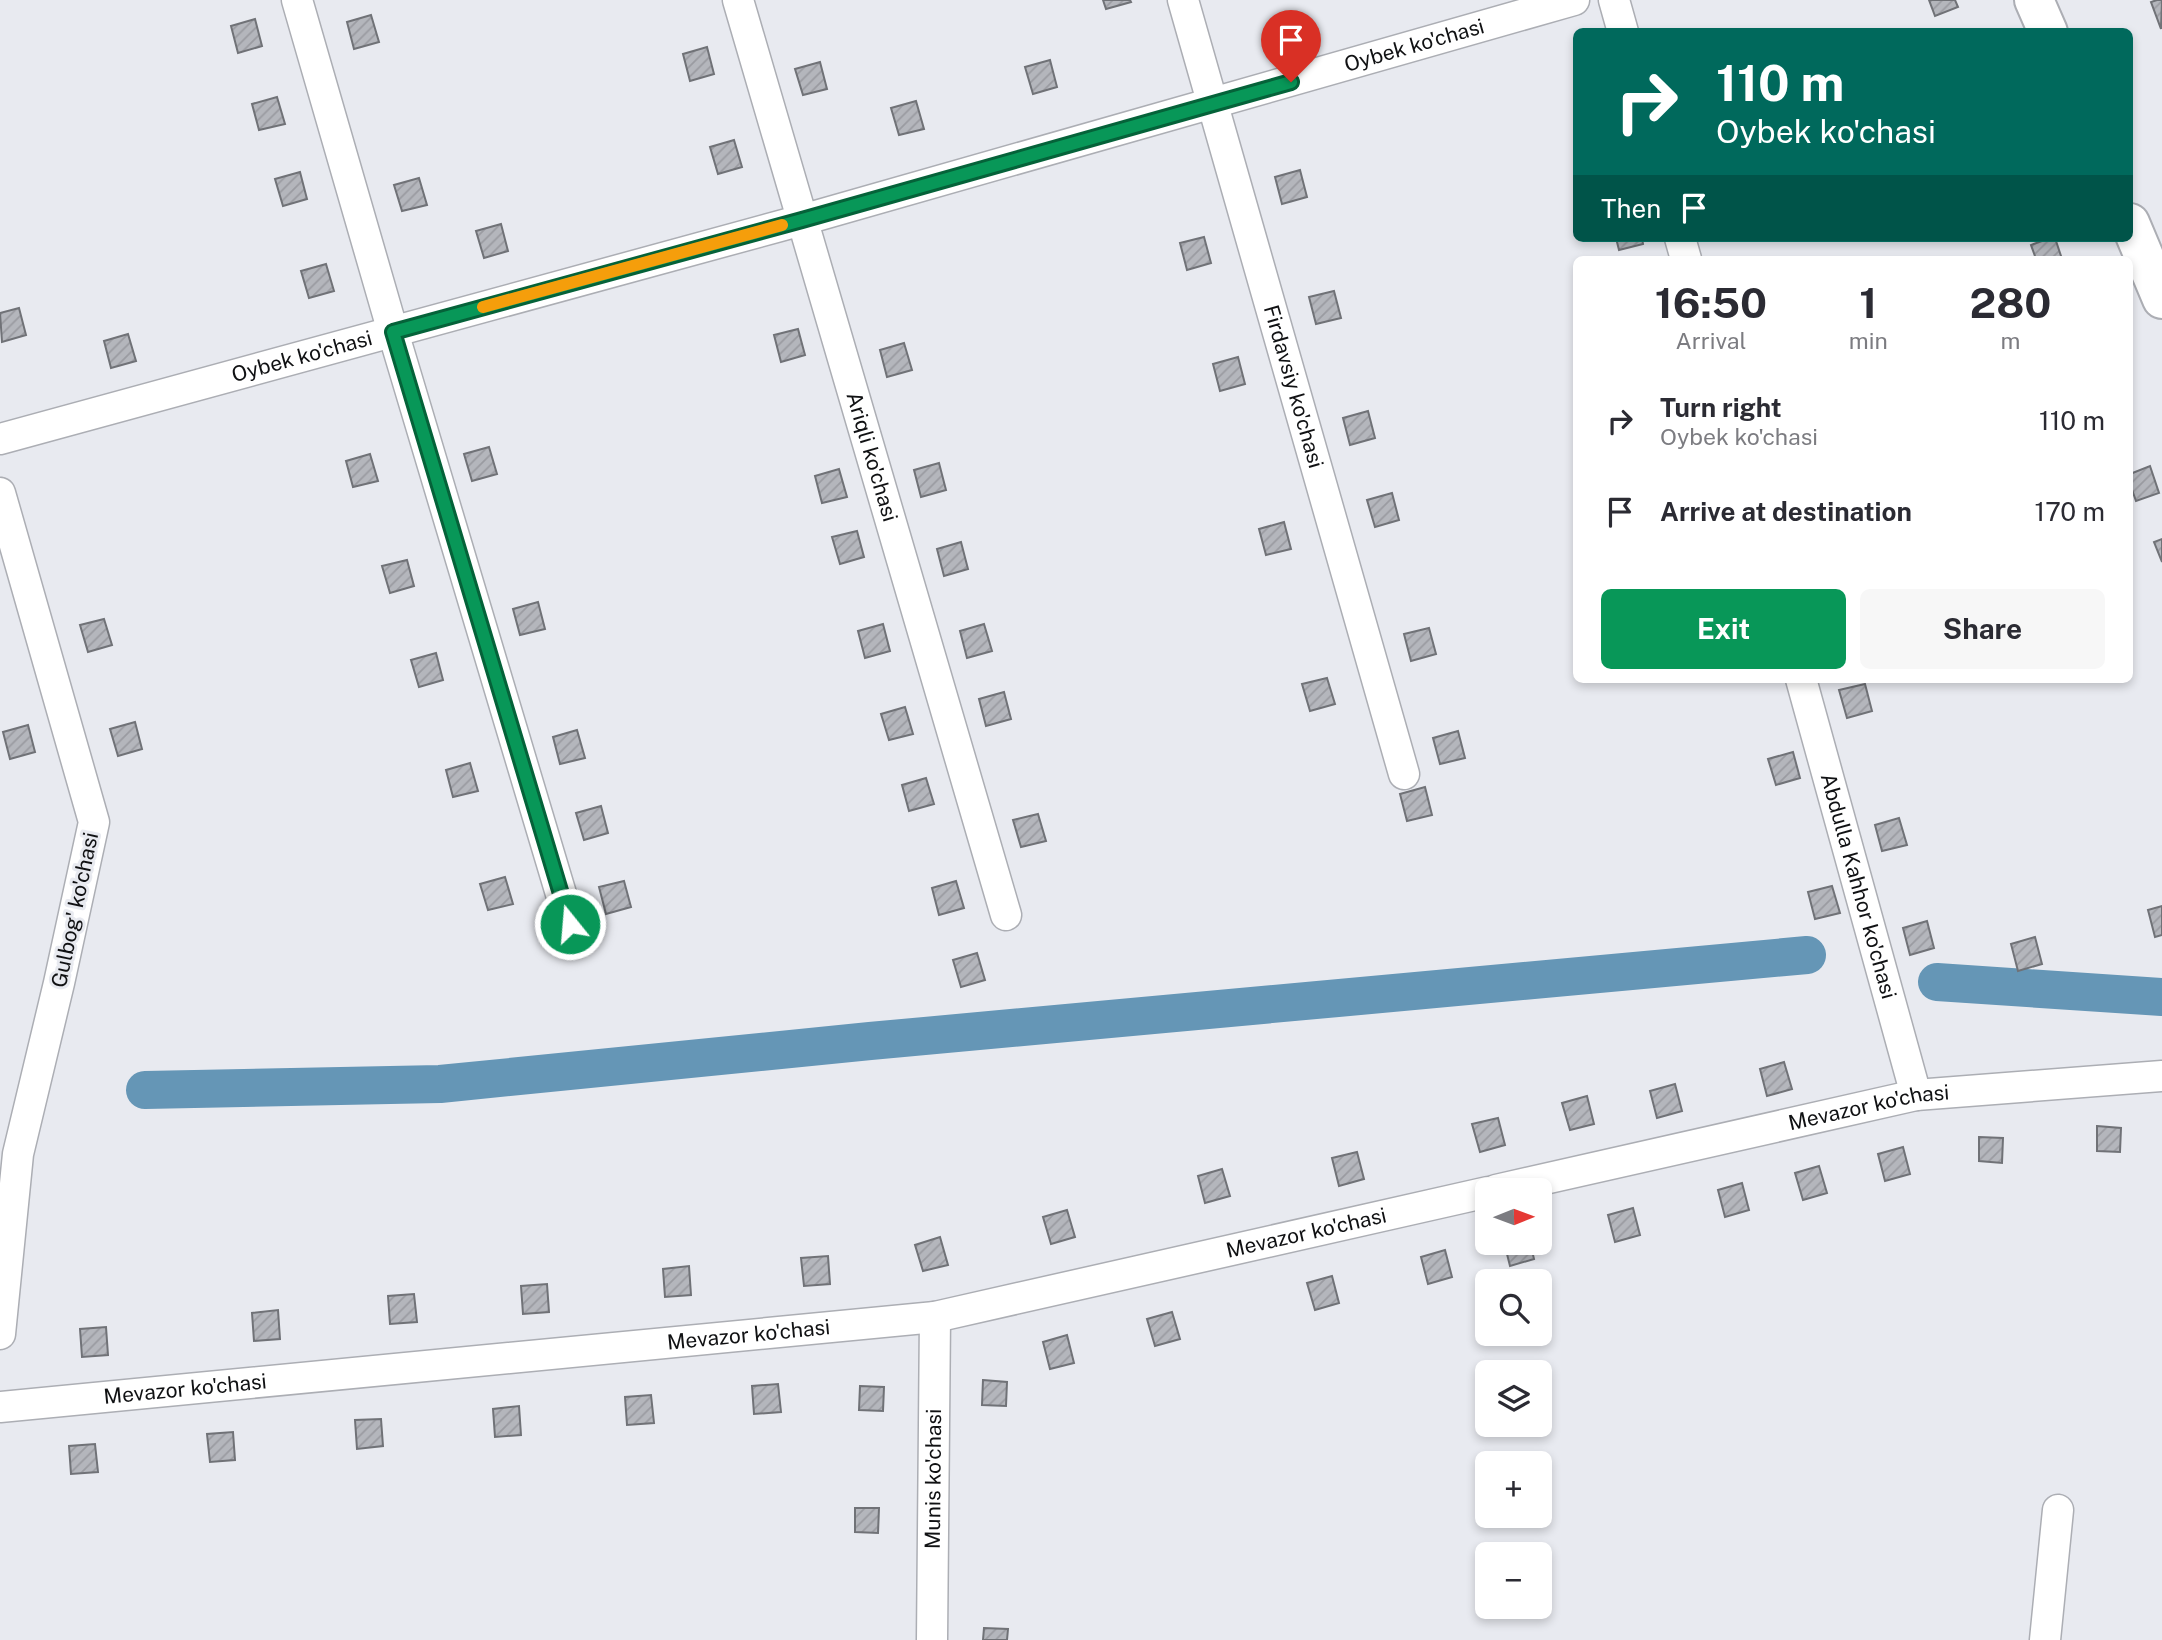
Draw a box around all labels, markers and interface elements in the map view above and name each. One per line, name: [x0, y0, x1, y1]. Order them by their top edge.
pin: [1261, 10, 1321, 82]
street label: Oybek ko'chasi: [1341, 13, 1487, 77]
icon: arrive: [1272, 21, 1310, 59]
text: 110 m: [1716, 54, 1844, 112]
icon: right: [1601, 56, 1692, 147]
text: Oybek ko'chasi: [1716, 113, 1936, 150]
icon: arrive: [1675, 189, 1713, 227]
text: Then: [1601, 193, 1661, 224]
text: 16:50: [1655, 278, 1767, 327]
text: 1: [1859, 278, 1877, 327]
text: 280: [1970, 278, 2051, 327]
street label: Firdavsiy ko'chasi: [1259, 302, 1329, 471]
street label: Oybek ko'chasi: [229, 325, 375, 387]
text: Arrival: [1675, 327, 1746, 354]
text: min: [1849, 327, 1888, 354]
text: m: [2000, 327, 2020, 354]
street label: Ariqli ko'chasi: [841, 389, 903, 524]
text: Turn right: [1660, 392, 1782, 423]
icon: right: [1601, 402, 1639, 440]
text: 110 m: [2039, 405, 2105, 436]
text: Oybek ko'chasi: [1660, 423, 1818, 450]
icon: arrive: [1601, 493, 1639, 531]
text: Arrive at destination: [1660, 496, 1912, 527]
text: 170 m: [2035, 496, 2105, 527]
button: Exit: [1601, 589, 1846, 669]
button: Share: [1860, 589, 2105, 669]
street label: Abdulla Kahhor ko'chasi: [1816, 770, 1902, 1002]
street label: Gulbog' ko'chasi: [46, 830, 103, 990]
position arrow: [533, 887, 607, 961]
street label: Mevazor ko'chasi: [1786, 1079, 1950, 1135]
north arrow: [1475, 1178, 1552, 1255]
map controls: [1475, 1178, 1552, 1619]
street label: Mevazor ko'chasi: [1224, 1202, 1389, 1263]
button: search: [1475, 1269, 1552, 1346]
street label: Mevazor ko'chasi: [666, 1314, 831, 1355]
button: layers: [1475, 1360, 1552, 1437]
street label: Mevazor ko'chasi: [102, 1368, 268, 1409]
street label: Munis ko'chasi: [920, 1409, 946, 1549]
button: +: [1475, 1451, 1552, 1528]
button: −: [1475, 1542, 1552, 1619]

